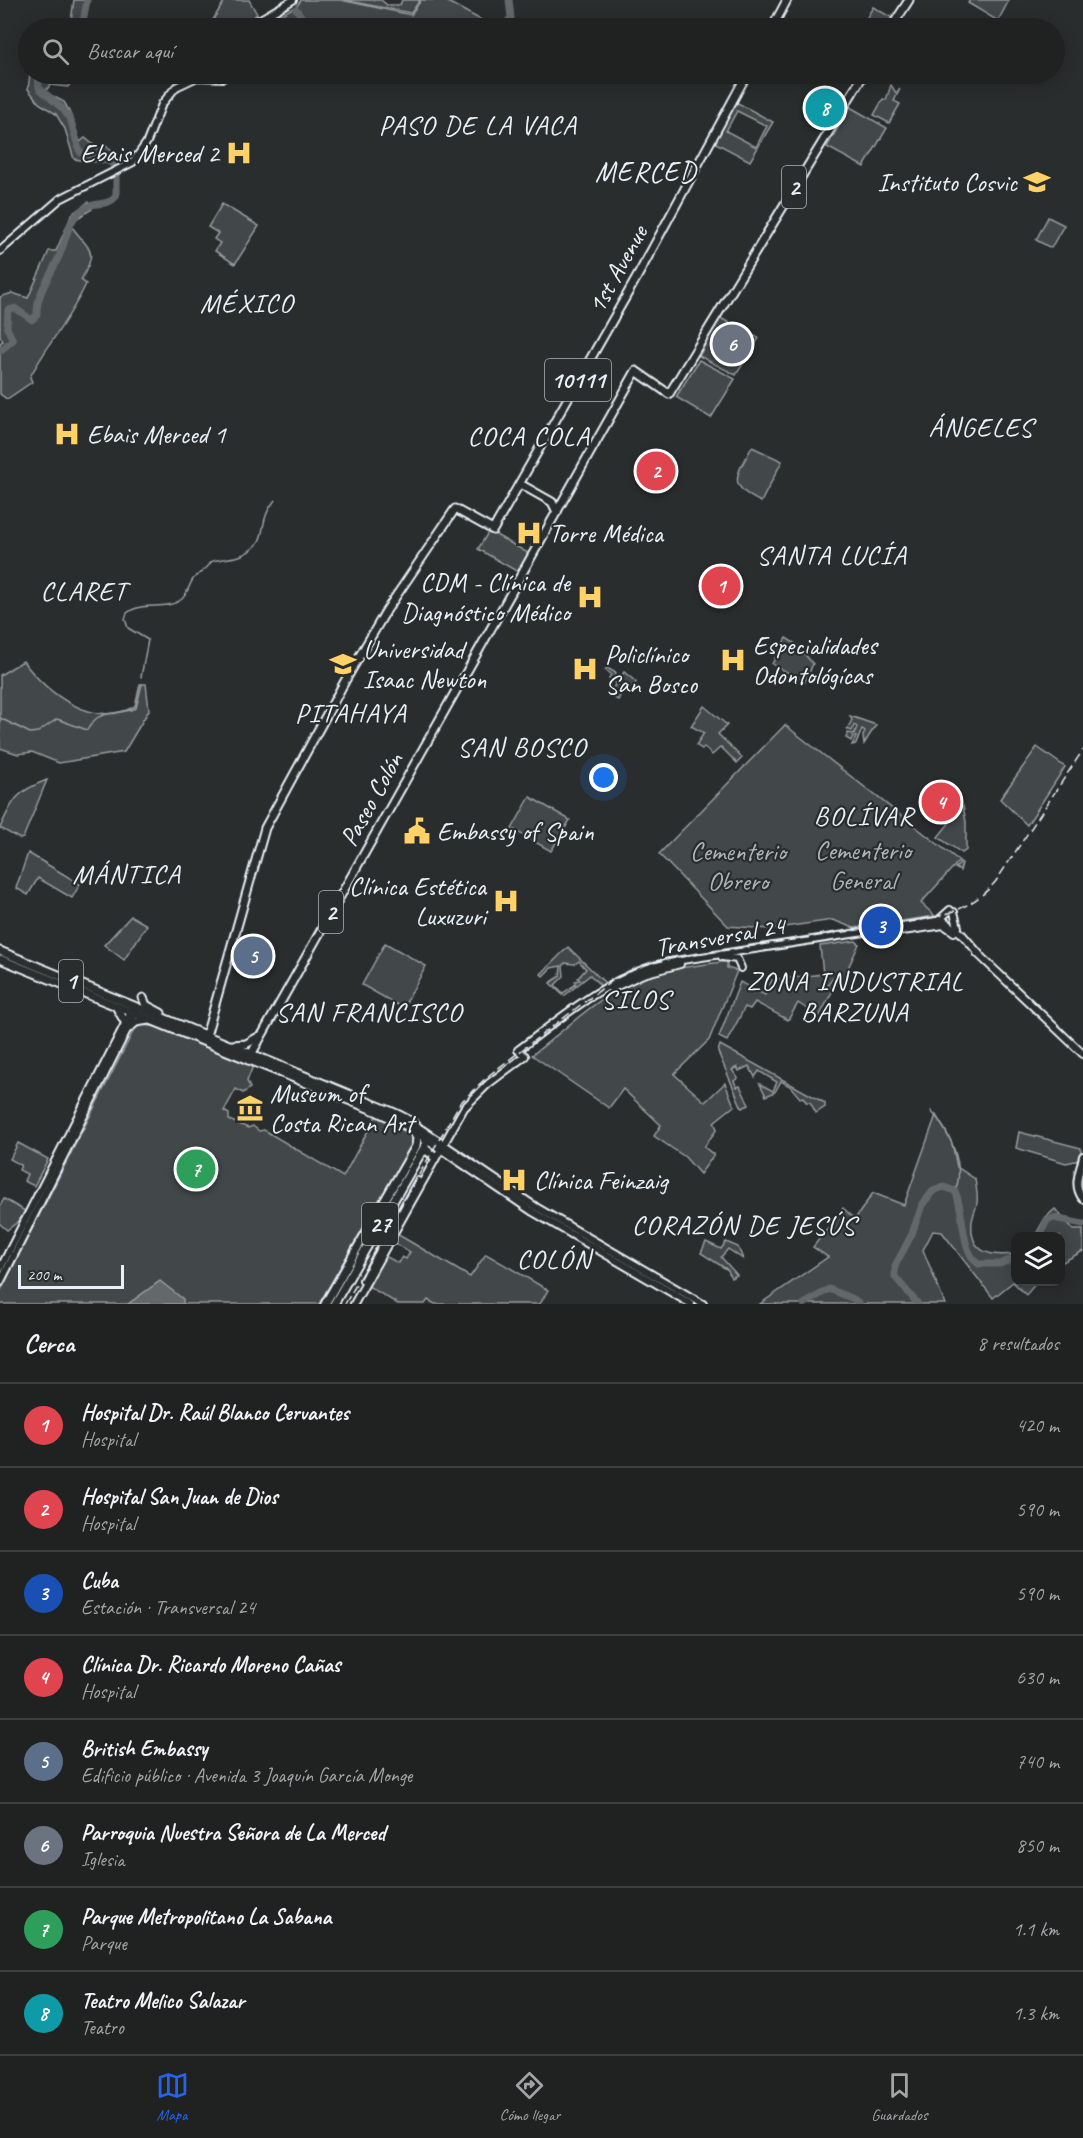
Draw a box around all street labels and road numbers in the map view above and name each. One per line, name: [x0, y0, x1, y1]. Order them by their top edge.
road number: 2: [782, 166, 806, 208]
street label: 1st Avenue: [580, 218, 656, 319]
road number: 10111: [545, 359, 611, 401]
street label: Paseo Colón: [332, 745, 411, 852]
road number: 2: [319, 891, 343, 933]
street label: Transversal 24: [653, 908, 790, 964]
road number: 1: [59, 960, 83, 1002]
road number: 27: [362, 1203, 398, 1245]

